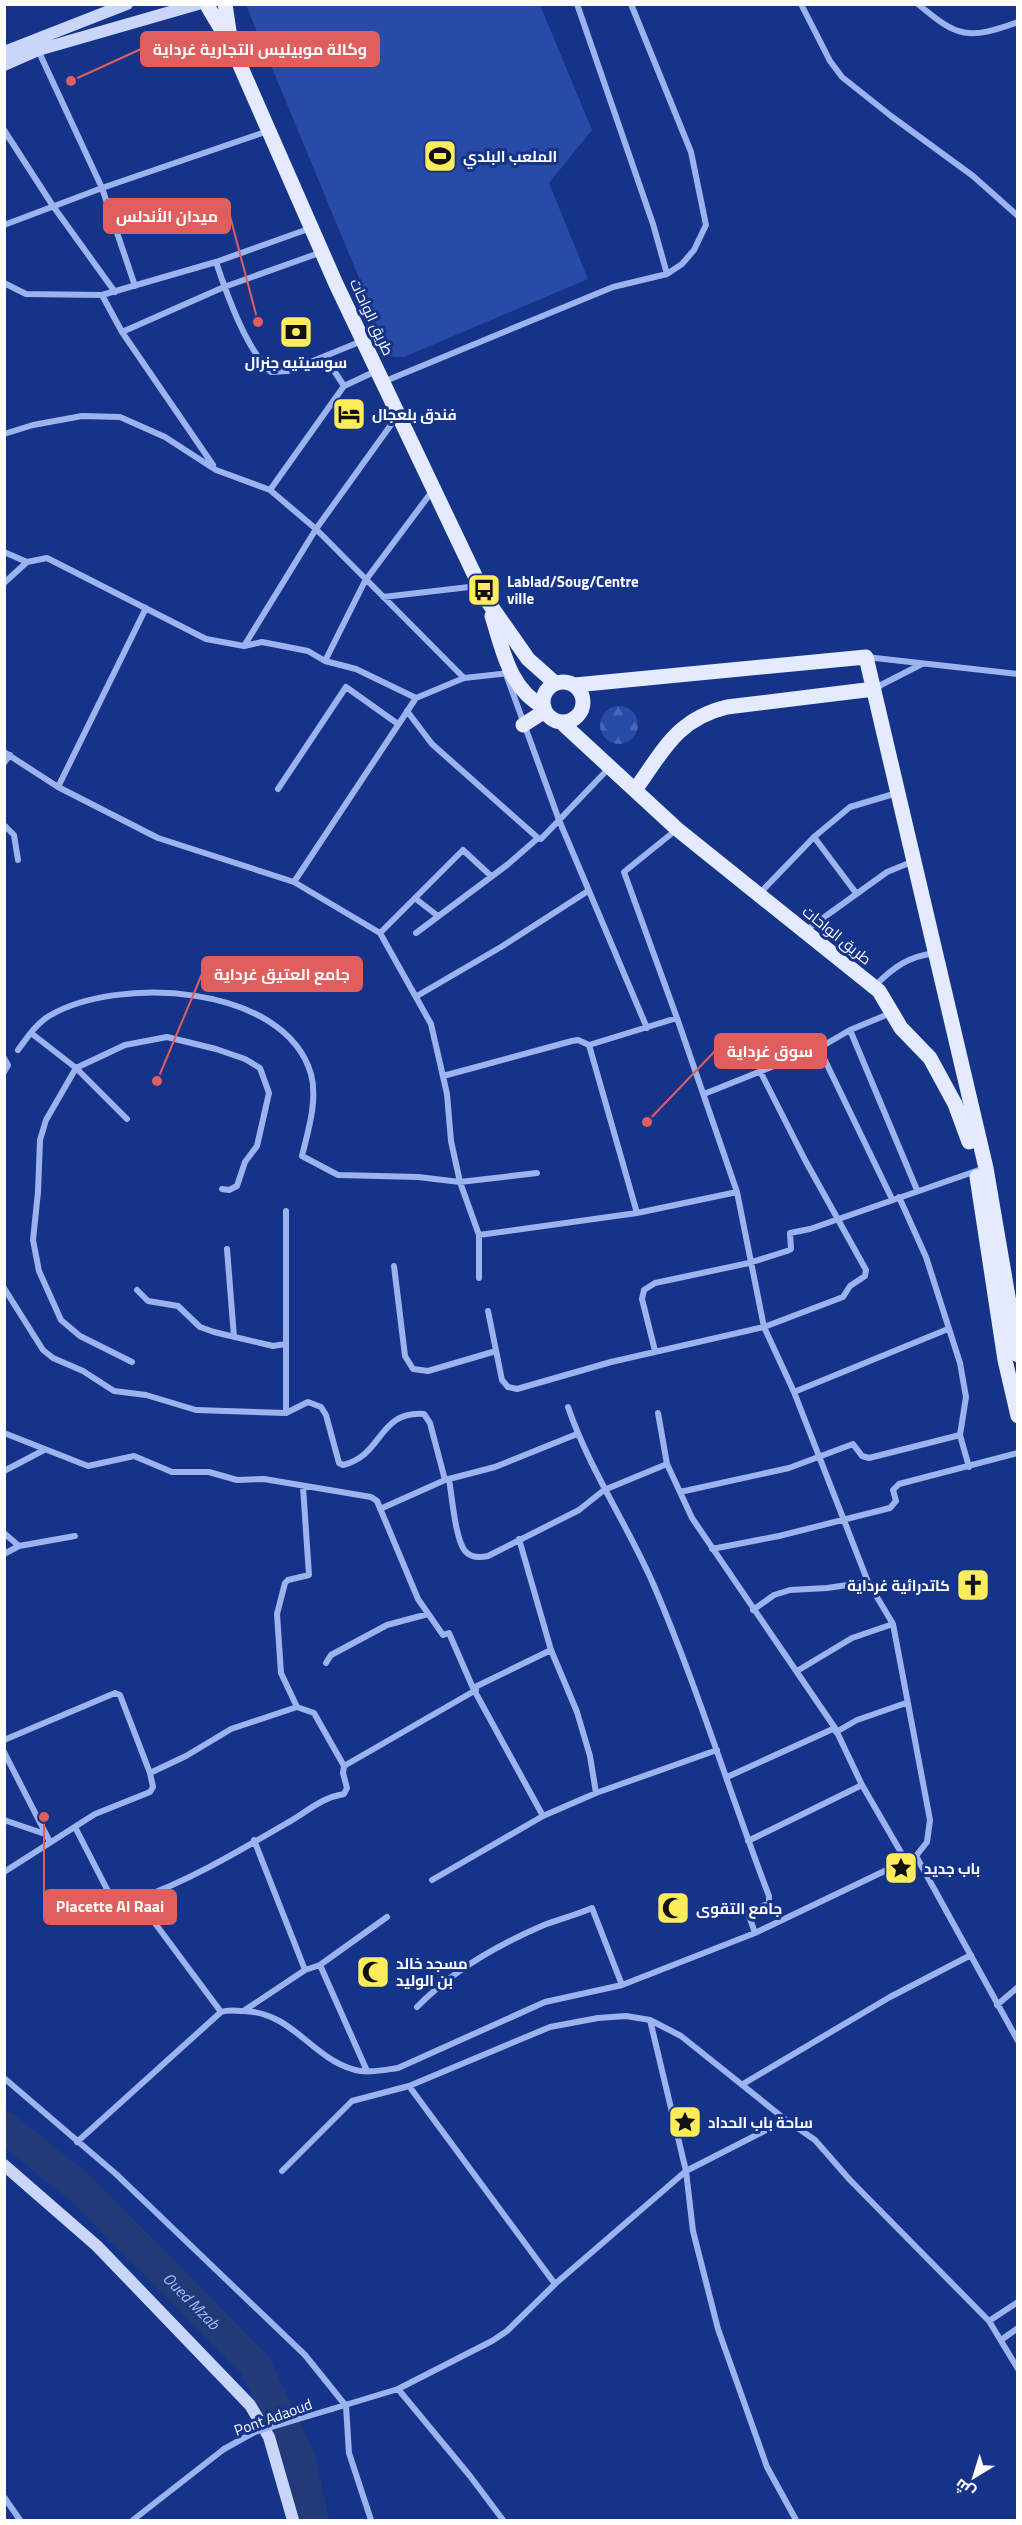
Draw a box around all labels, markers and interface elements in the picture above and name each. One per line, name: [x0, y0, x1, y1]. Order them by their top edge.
callout: وكالة موبيليس التجارية غرداية: [141, 32, 379, 66]
text: وكالة موبيليس التجارية غرداية: [153, 37, 367, 61]
sports icon: الملعب البلدي: [422, 138, 458, 174]
place label: الملعب البلدي: [463, 145, 557, 169]
callout: ميدان الأندلس: [104, 199, 230, 233]
text: ميدان الأندلس: [116, 204, 218, 228]
street label: طريق الواحات: [344, 275, 400, 359]
bank icon: سوسيتيه جنرال: [278, 314, 314, 350]
place label: سوسيتيه جنرال: [245, 351, 347, 374]
hotel icon: فندق بلعجال: [331, 396, 367, 432]
place label: فندق بلعجال: [372, 403, 457, 426]
place label: Lablad/Soug/Centre ville: [507, 570, 639, 610]
bus stop icon: Lablad/Soug/Centre ville: [466, 572, 502, 608]
street label: طريق الواحات: [797, 900, 877, 970]
callout: جامع العتيق غرداية: [202, 957, 362, 991]
text: جامع العتيق غرداية: [214, 962, 350, 986]
callout: سوق غرداية: [715, 1034, 826, 1068]
text: سوق غرداية: [727, 1039, 813, 1063]
church icon: كاتدرائية غرداية: [955, 1567, 991, 1603]
place label: كاتدرائية غرداية: [847, 1574, 950, 1597]
place icon: باب جديد: [883, 1850, 919, 1886]
place label: باب جديد: [924, 1857, 980, 1880]
callout: Placette Al Raai: [44, 1890, 176, 1924]
mosque icon: جامع التقوى: [655, 1890, 691, 1926]
text: Placette Al Raai: [56, 1894, 164, 1918]
place label: جامع التقوى: [696, 1897, 782, 1920]
place label: مسجد خالد بن الوليد: [396, 1952, 468, 1992]
mosque icon: مسجد خالد بن الوليد: [355, 1954, 391, 1990]
place icon: ساحة باب الحداد: [667, 2104, 703, 2140]
place label: ساحة باب الحداد: [708, 2111, 813, 2134]
water label: Oued Mzab: [158, 2267, 226, 2336]
street label: Pont Adaoud: [231, 2392, 315, 2442]
north arrow: [944, 2447, 1004, 2507]
text: ش: [949, 2473, 980, 2505]

